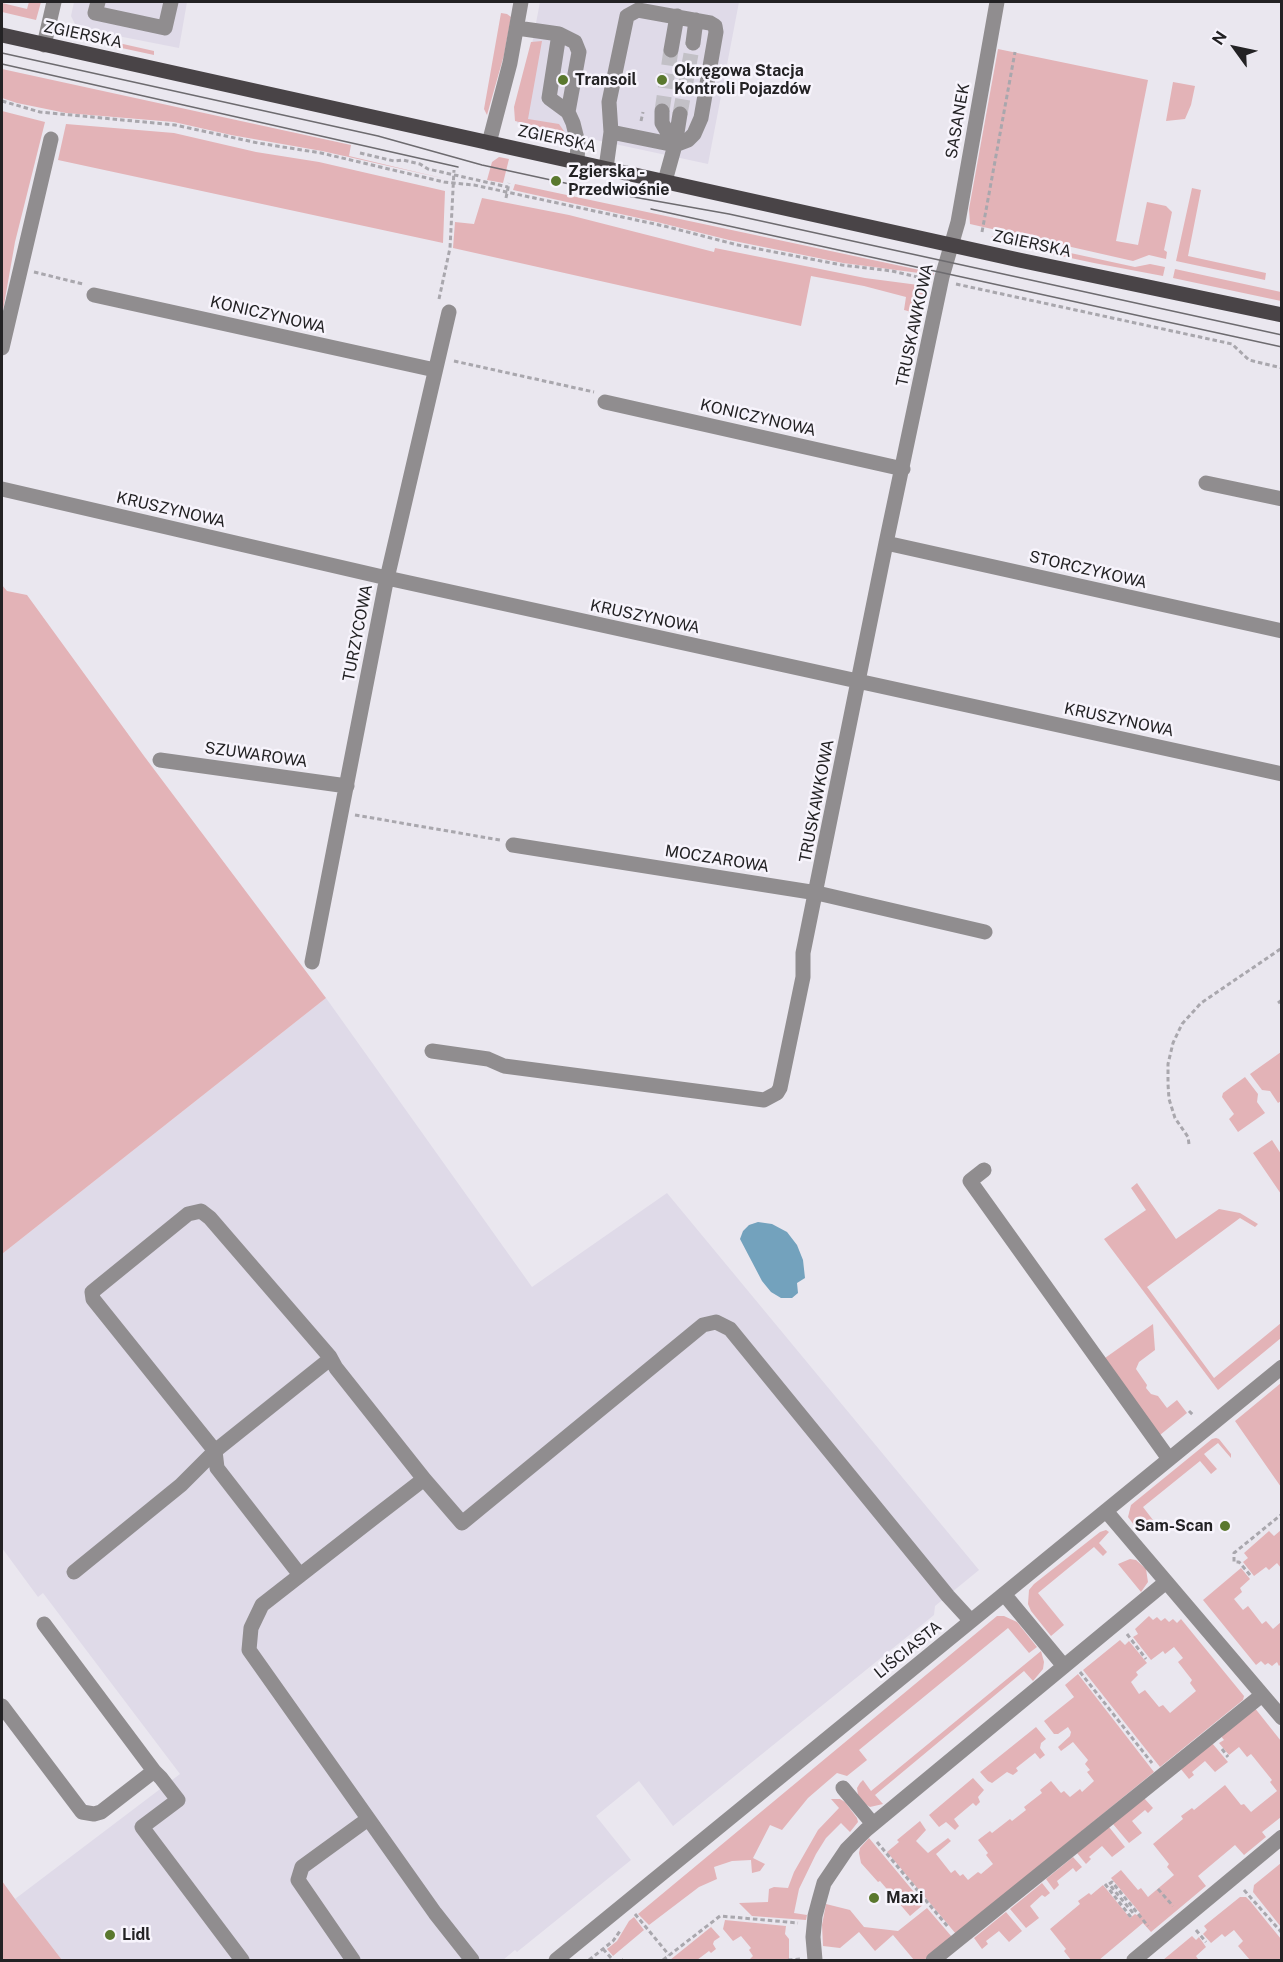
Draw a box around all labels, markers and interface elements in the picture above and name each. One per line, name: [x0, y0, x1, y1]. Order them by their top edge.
street label: ZGIERSKA: [42, 17, 124, 53]
north arrow: [1205, 18, 1265, 78]
text: N: [1208, 28, 1231, 48]
place label: Okręgowa Stacja Kontroli Pojazdów: [674, 61, 811, 99]
place label: Transoil: [575, 70, 637, 90]
marker: Transoil: [556, 73, 570, 87]
marker: Okręgowa Stacja Kontroli Pojazdów: [655, 73, 669, 87]
street label: SASANEK: [942, 82, 974, 160]
street label: ZGIERSKA: [516, 121, 598, 157]
place label: Zgierska - Przedwiośnie: [568, 162, 669, 200]
marker: Zgierska - Przedwiośnie: [549, 174, 563, 188]
street label: ZGIERSKA: [991, 226, 1073, 262]
street label: TRUSKAWKOWA: [893, 262, 937, 388]
street label: KONICZYNOWA: [208, 292, 328, 338]
street label: KONICZYNOWA: [698, 395, 818, 441]
street label: KRUSZYNOWA: [114, 488, 228, 532]
street label: STORCZYKOWA: [1027, 547, 1149, 593]
street label: TURZYCOWA: [339, 583, 377, 683]
street label: KRUSZYNOWA: [588, 596, 702, 638]
street label: KRUSZYNOWA: [1062, 699, 1176, 741]
street label: SZUWAROWA: [203, 738, 309, 772]
street label: TRUSKAWKOWA: [796, 738, 838, 864]
street label: MOCZAROWA: [663, 841, 771, 877]
place label: Sam-Scan: [1134, 1516, 1213, 1536]
marker: Sam-Scan: [1218, 1519, 1232, 1533]
street label: LIŚCIASTA: [871, 1617, 945, 1683]
place label: Maxi: [886, 1888, 923, 1908]
marker: Maxi: [867, 1891, 881, 1905]
place label: Lidl: [122, 1925, 151, 1945]
marker: Lidl: [103, 1928, 117, 1942]

